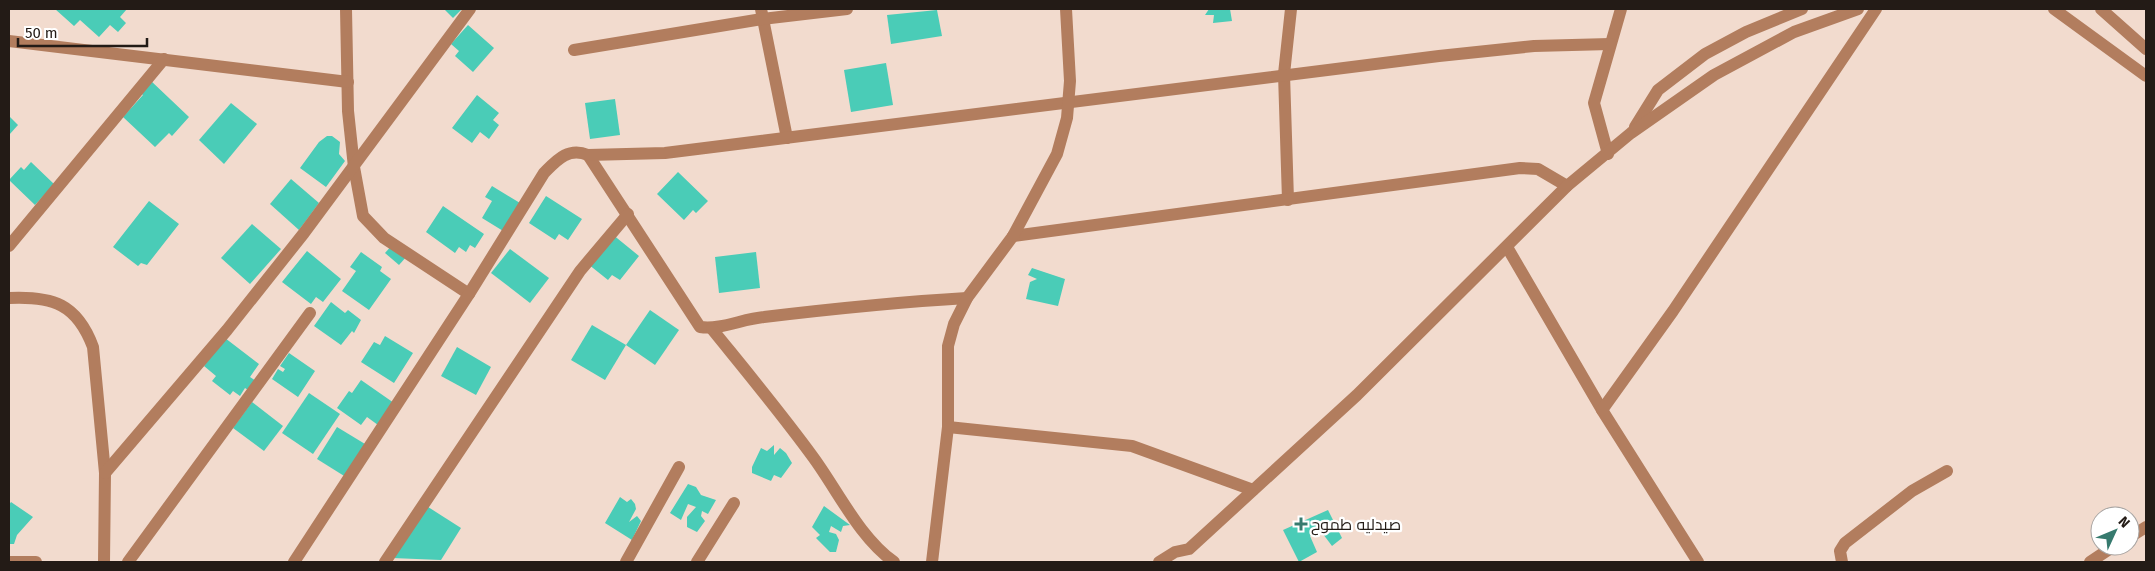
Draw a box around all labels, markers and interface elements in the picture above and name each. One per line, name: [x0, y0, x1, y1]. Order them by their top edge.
scale bar: [18, 15, 146, 47]
text: 50 m: [25, 24, 58, 42]
north arrow: [2090, 506, 2140, 556]
text: N: [2115, 513, 2133, 532]
place label: صيدليه طموح: [1311, 515, 1401, 536]
marker: صيدليه طموح: [1295, 518, 1307, 530]

